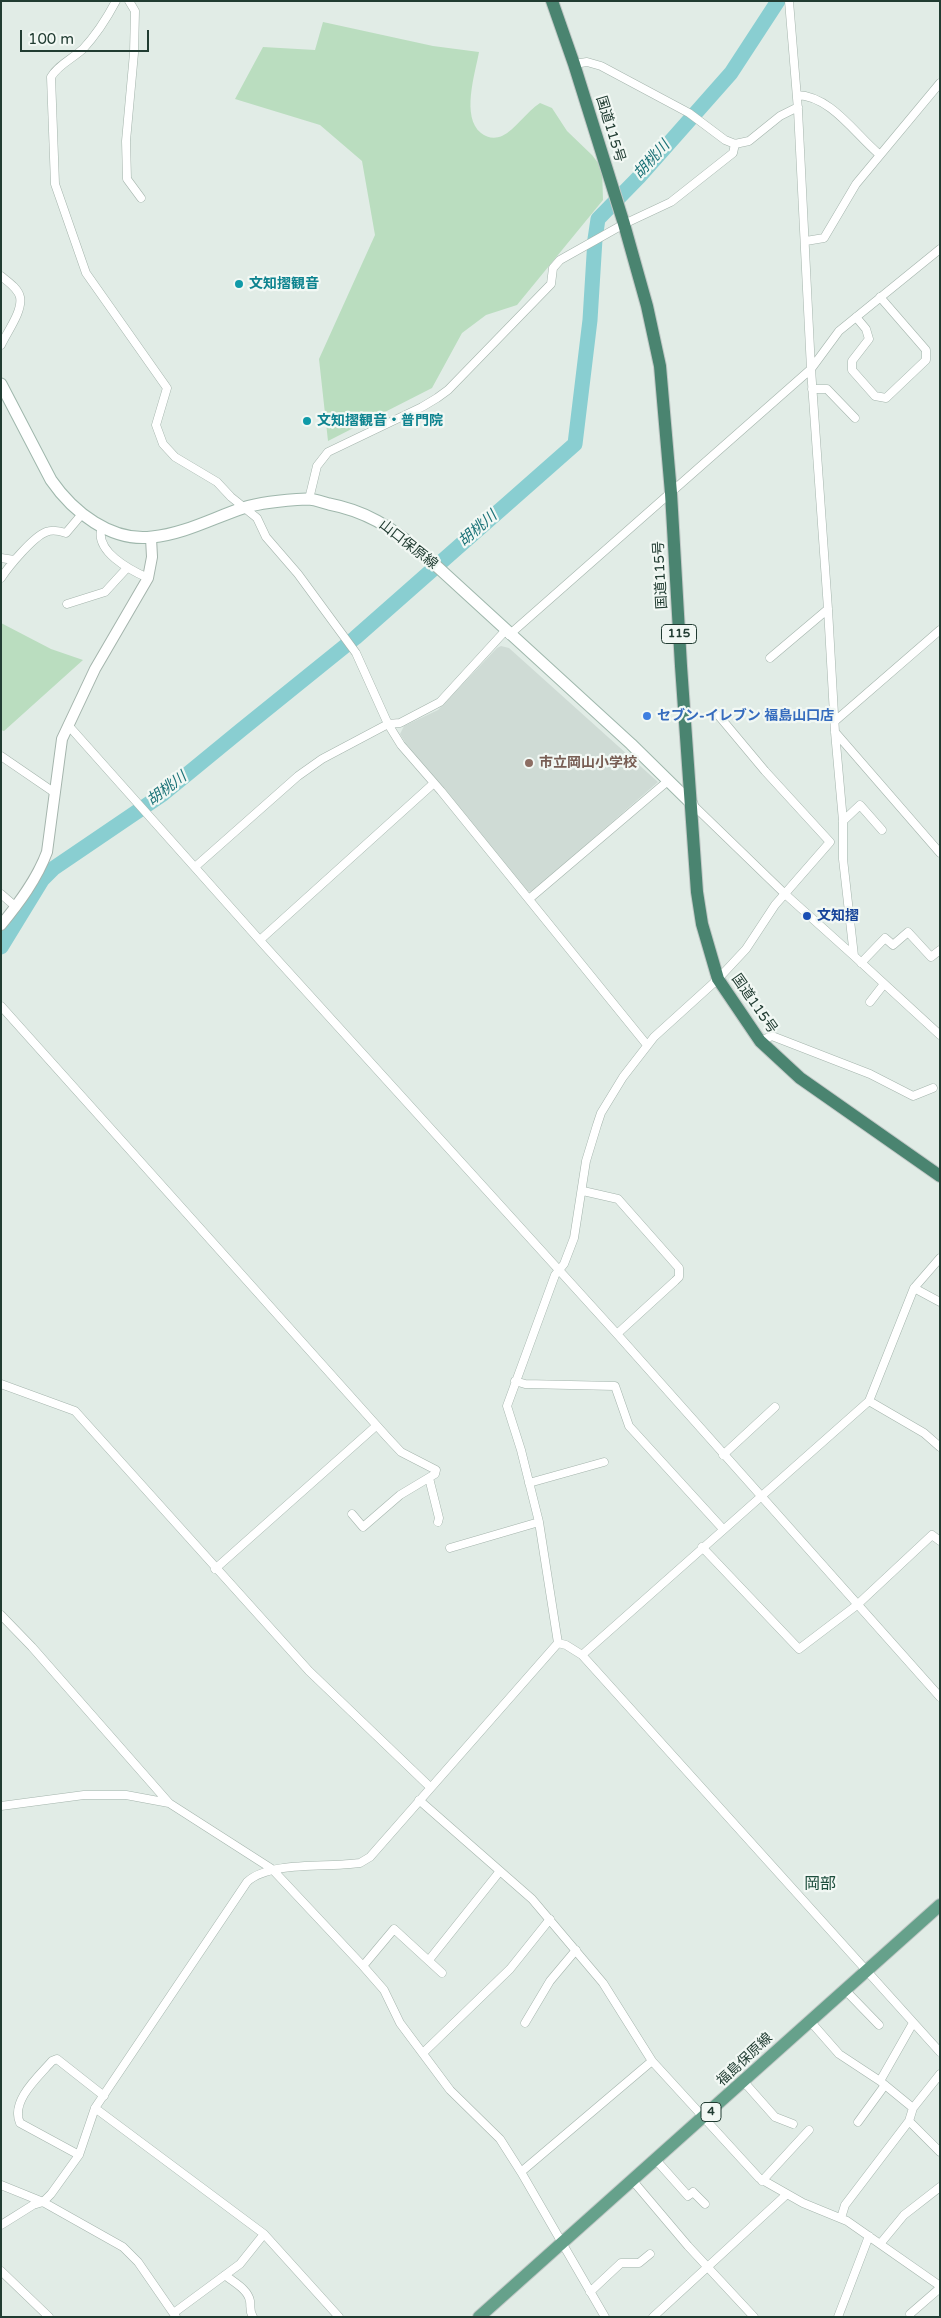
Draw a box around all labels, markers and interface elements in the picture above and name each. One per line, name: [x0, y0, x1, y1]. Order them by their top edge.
scale bar: [22, 20, 151, 52]
text: 100 m: [28, 30, 74, 48]
street label: 国道115号: [592, 94, 628, 164]
water label: 胡桃川: [630, 137, 674, 183]
place label: 文知摺観音: [249, 276, 319, 292]
marker: 文知摺観音: [233, 278, 245, 290]
place label: 文知摺観音・普門院: [317, 413, 443, 429]
marker: 文知摺観音・普門院: [301, 415, 313, 427]
water label: 胡桃川: [455, 507, 501, 551]
street label: 山口保原線: [375, 517, 441, 573]
street label: 国道115号: [651, 540, 671, 610]
road number: 115: [662, 624, 696, 644]
place label: セブン-イレブン 福島山口店: [657, 708, 834, 724]
marker: セブン-イレブン 福島山口店: [641, 710, 653, 722]
place label: 市立岡山小学校: [539, 755, 637, 771]
marker: 市立岡山小学校: [523, 757, 535, 769]
water label: 胡桃川: [144, 768, 190, 810]
place label: 文知摺: [817, 908, 859, 924]
marker: 文知摺: [801, 910, 813, 922]
street label: 国道115号: [728, 971, 780, 1037]
district label: 岡部: [804, 1875, 836, 1895]
street label: 福島保原線: [714, 2030, 776, 2090]
road number: 4: [701, 2102, 721, 2122]

